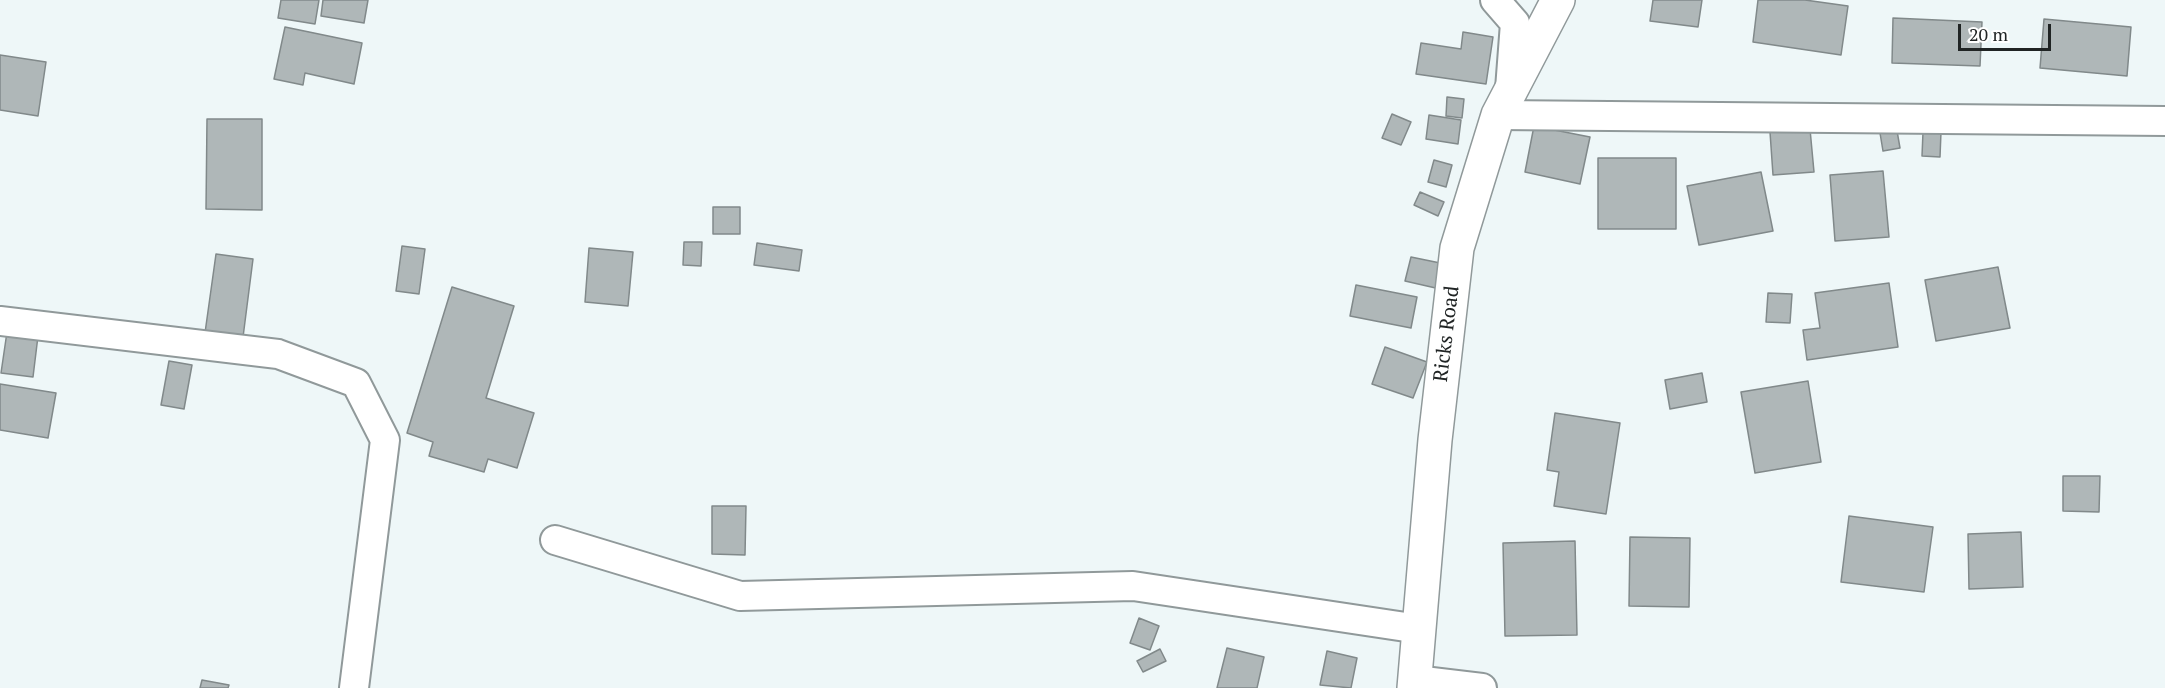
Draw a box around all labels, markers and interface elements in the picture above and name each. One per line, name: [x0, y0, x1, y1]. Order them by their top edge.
scale bar: [1961, 12, 2054, 50]
text: 20 m: [1969, 22, 2008, 46]
street label: Ricks Road: [1429, 285, 1465, 383]

